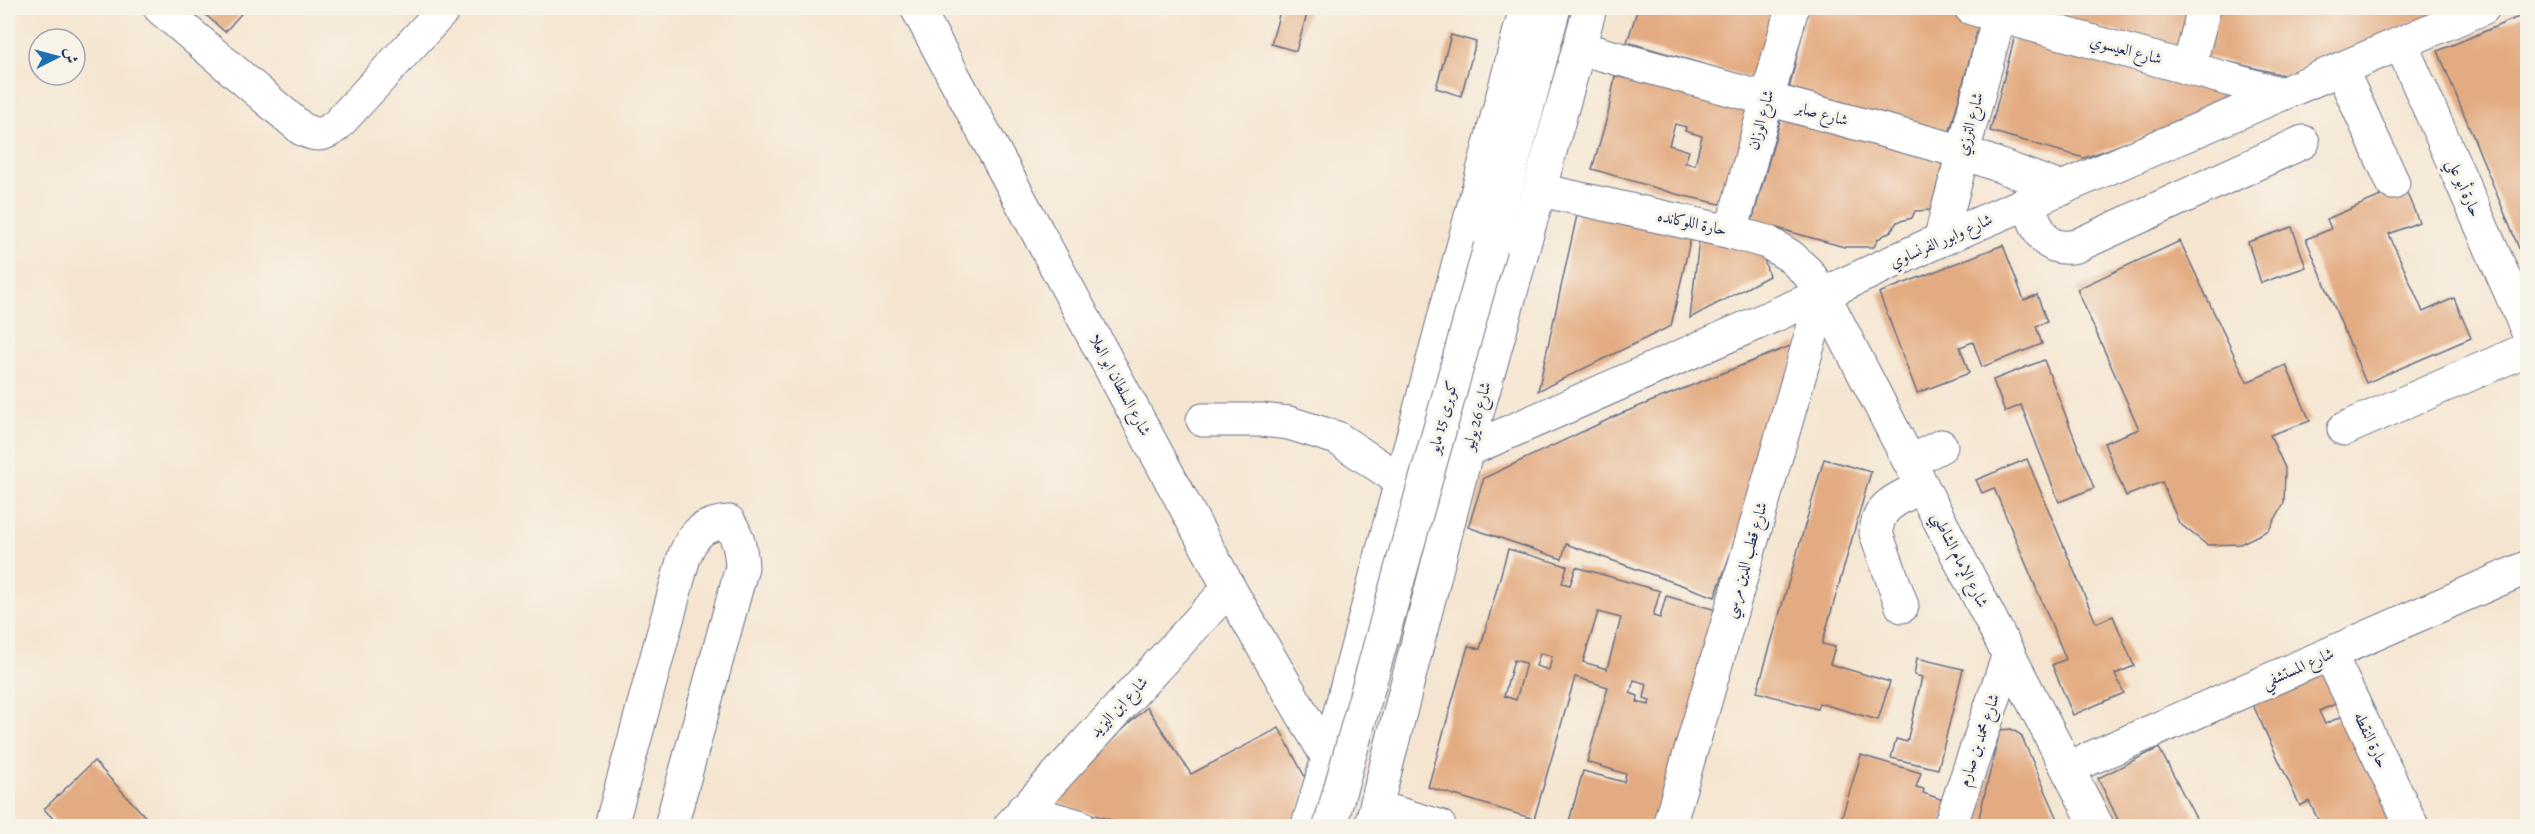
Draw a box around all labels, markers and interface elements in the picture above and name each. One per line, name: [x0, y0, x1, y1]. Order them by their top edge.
north arrow: [27, 27, 87, 87]
street label: شارع العيسوي: [2087, 30, 2164, 72]
text: ش: [59, 46, 83, 65]
street label: شارع الوزان: [1742, 87, 1782, 153]
street label: شارع الترزي: [1951, 90, 1991, 159]
street label: شارع صابر: [1791, 96, 1851, 133]
street label: حارة أبو علي: [2438, 155, 2487, 222]
street label: حارة اللوكانده: [1655, 205, 1729, 241]
street label: شارع وابور الفرنساوي: [1886, 208, 1997, 275]
street label: شارع السلطان ابو العلا: [1082, 330, 1156, 441]
street label: كوبرى 15 مايو: [1422, 378, 1463, 458]
street label: شارع 26 يوليو: [1457, 379, 1499, 455]
street label: شارع قطب الدين مرسي: [1719, 499, 1777, 622]
street label: شارع الإمام الشاطبي: [1923, 508, 1994, 613]
street label: شارع المستشفي: [2259, 642, 2339, 697]
street label: شارع ابن اليزيد: [1085, 672, 1155, 744]
street label: شارع محمد بن صارم: [1953, 691, 2008, 790]
street label: حارة النقطه: [2348, 708, 2394, 772]

